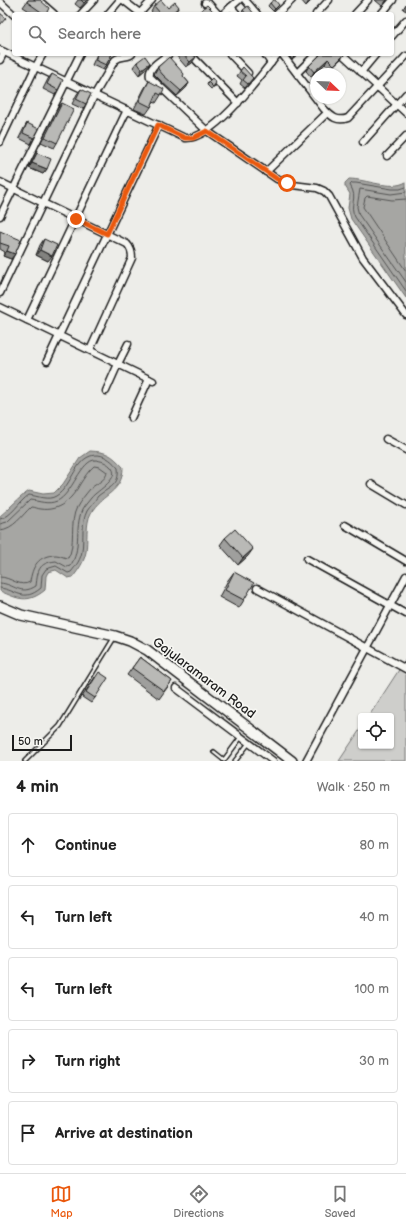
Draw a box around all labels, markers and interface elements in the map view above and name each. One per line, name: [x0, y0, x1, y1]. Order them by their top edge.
search box: [12, 12, 394, 56]
icon: search: [26, 23, 48, 45]
text: Search here: [58, 25, 141, 44]
north arrow: [310, 68, 346, 104]
route start: [278, 174, 296, 192]
route end: [67, 210, 85, 228]
street label: Gajularamaram Road: [149, 634, 259, 722]
map controls: [358, 713, 394, 749]
button: locate: [358, 713, 394, 749]
scale bar: [12, 733, 72, 752]
text: 50 m: [18, 735, 43, 748]
text: 4 min: [16, 777, 59, 797]
text: Walk · 250 m: [317, 779, 390, 795]
icon: ahead: [17, 834, 39, 856]
text: Continue: [55, 836, 117, 855]
text: 80 m: [360, 837, 389, 853]
icon: left: [17, 906, 39, 928]
text: Turn left: [55, 908, 112, 927]
text: 40 m: [359, 909, 389, 925]
icon: left: [17, 978, 39, 1000]
text: Turn left: [55, 980, 112, 999]
text: 100 m: [354, 981, 389, 997]
icon: right: [17, 1050, 39, 1072]
text: Turn right: [55, 1052, 120, 1071]
text: 30 m: [359, 1053, 389, 1069]
icon: arrive: [17, 1122, 39, 1144]
text: Arrive at destination: [55, 1124, 193, 1143]
tab: Map: [50, 1183, 73, 1220]
tab: Directions: [173, 1183, 224, 1220]
tab: Saved: [325, 1183, 356, 1220]

